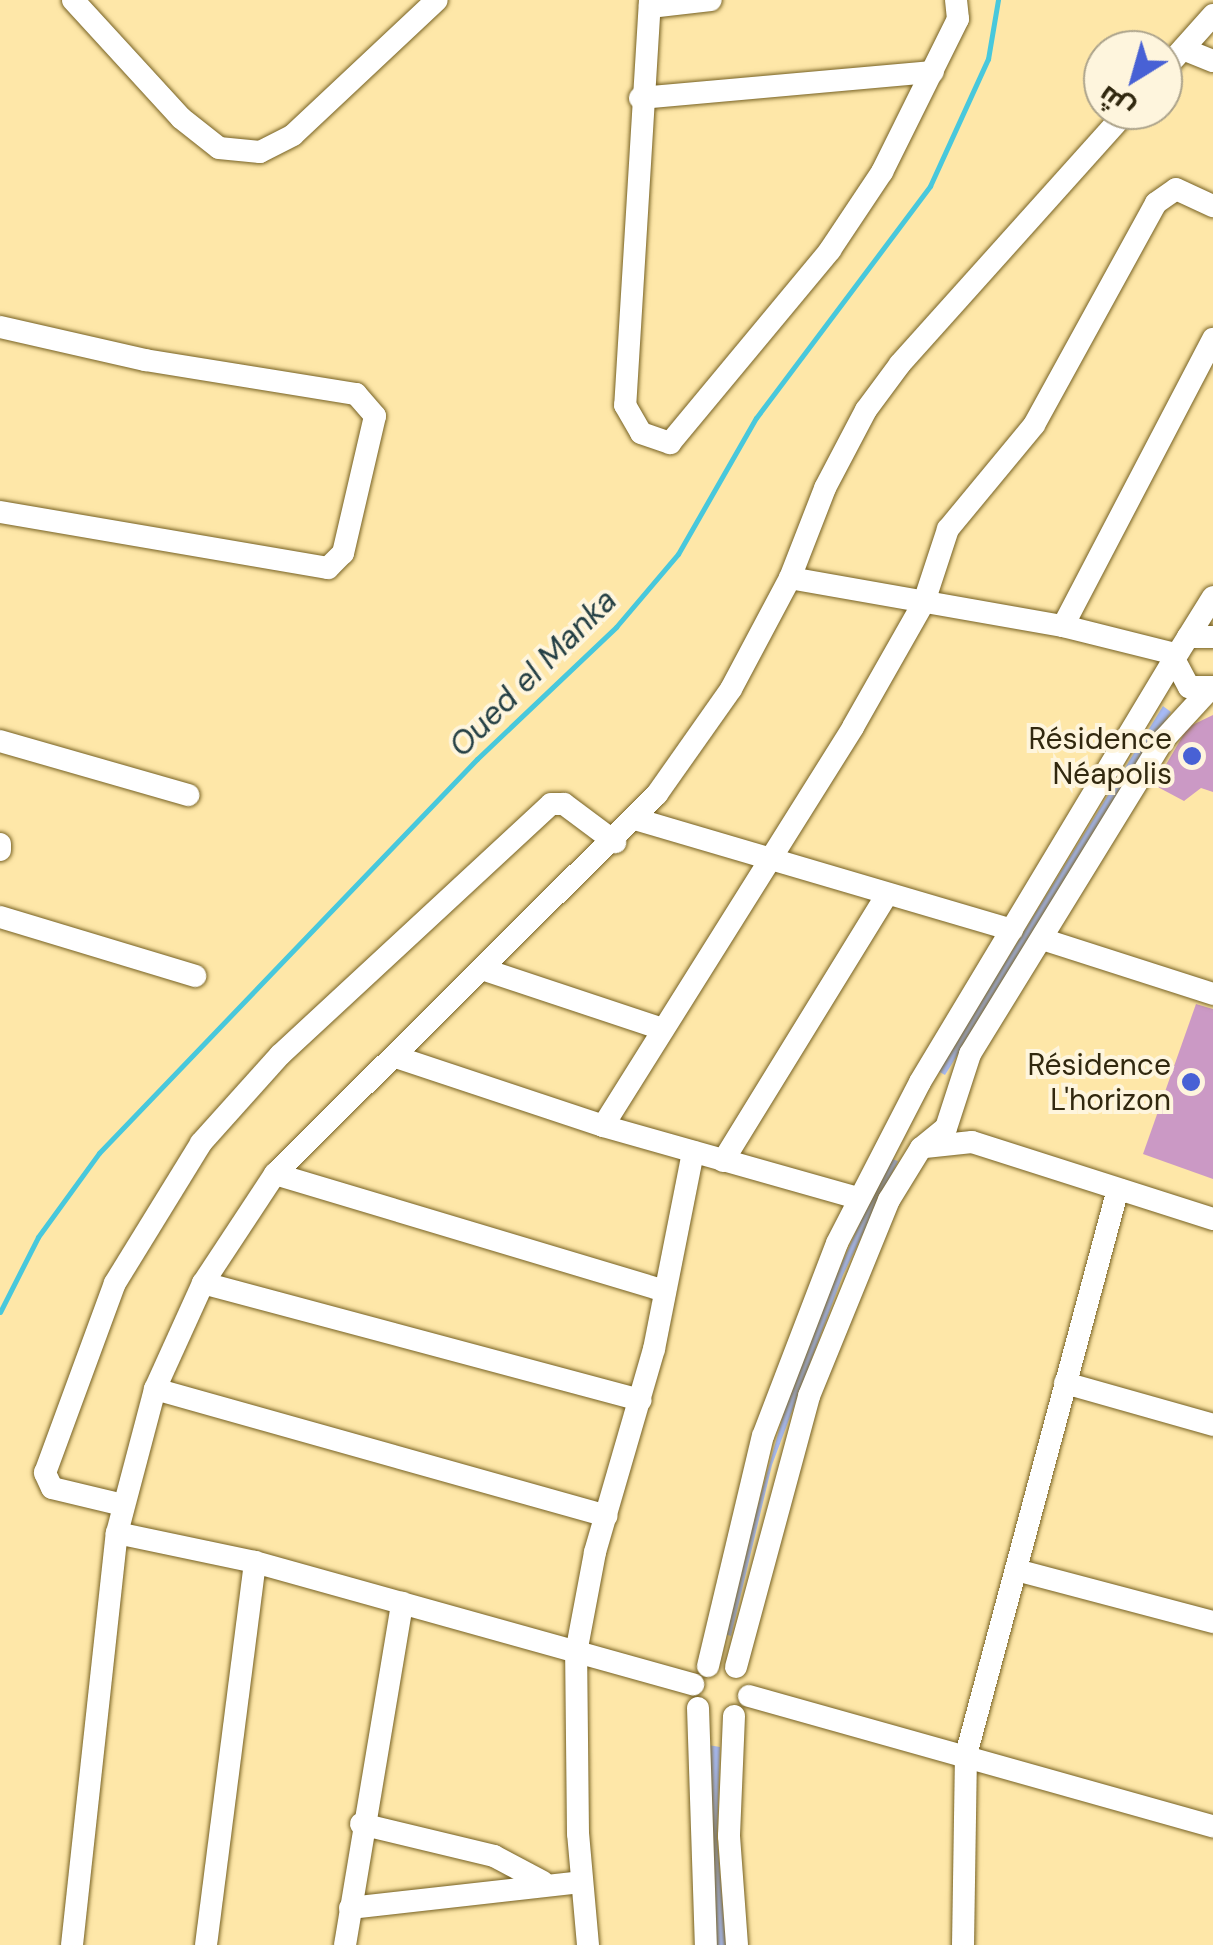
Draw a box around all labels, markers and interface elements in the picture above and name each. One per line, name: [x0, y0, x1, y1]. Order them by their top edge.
north arrow: [1083, 30, 1183, 130]
text: ش: [1090, 77, 1141, 128]
water label: Oued el Manka: [441, 581, 625, 765]
place label: Résidence Néapolis: [1029, 721, 1172, 792]
marker: Résidence Néapolis: [1181, 745, 1203, 767]
place label: Résidence L'horizon: [1028, 1047, 1171, 1118]
marker: Résidence L'horizon: [1180, 1071, 1202, 1093]

